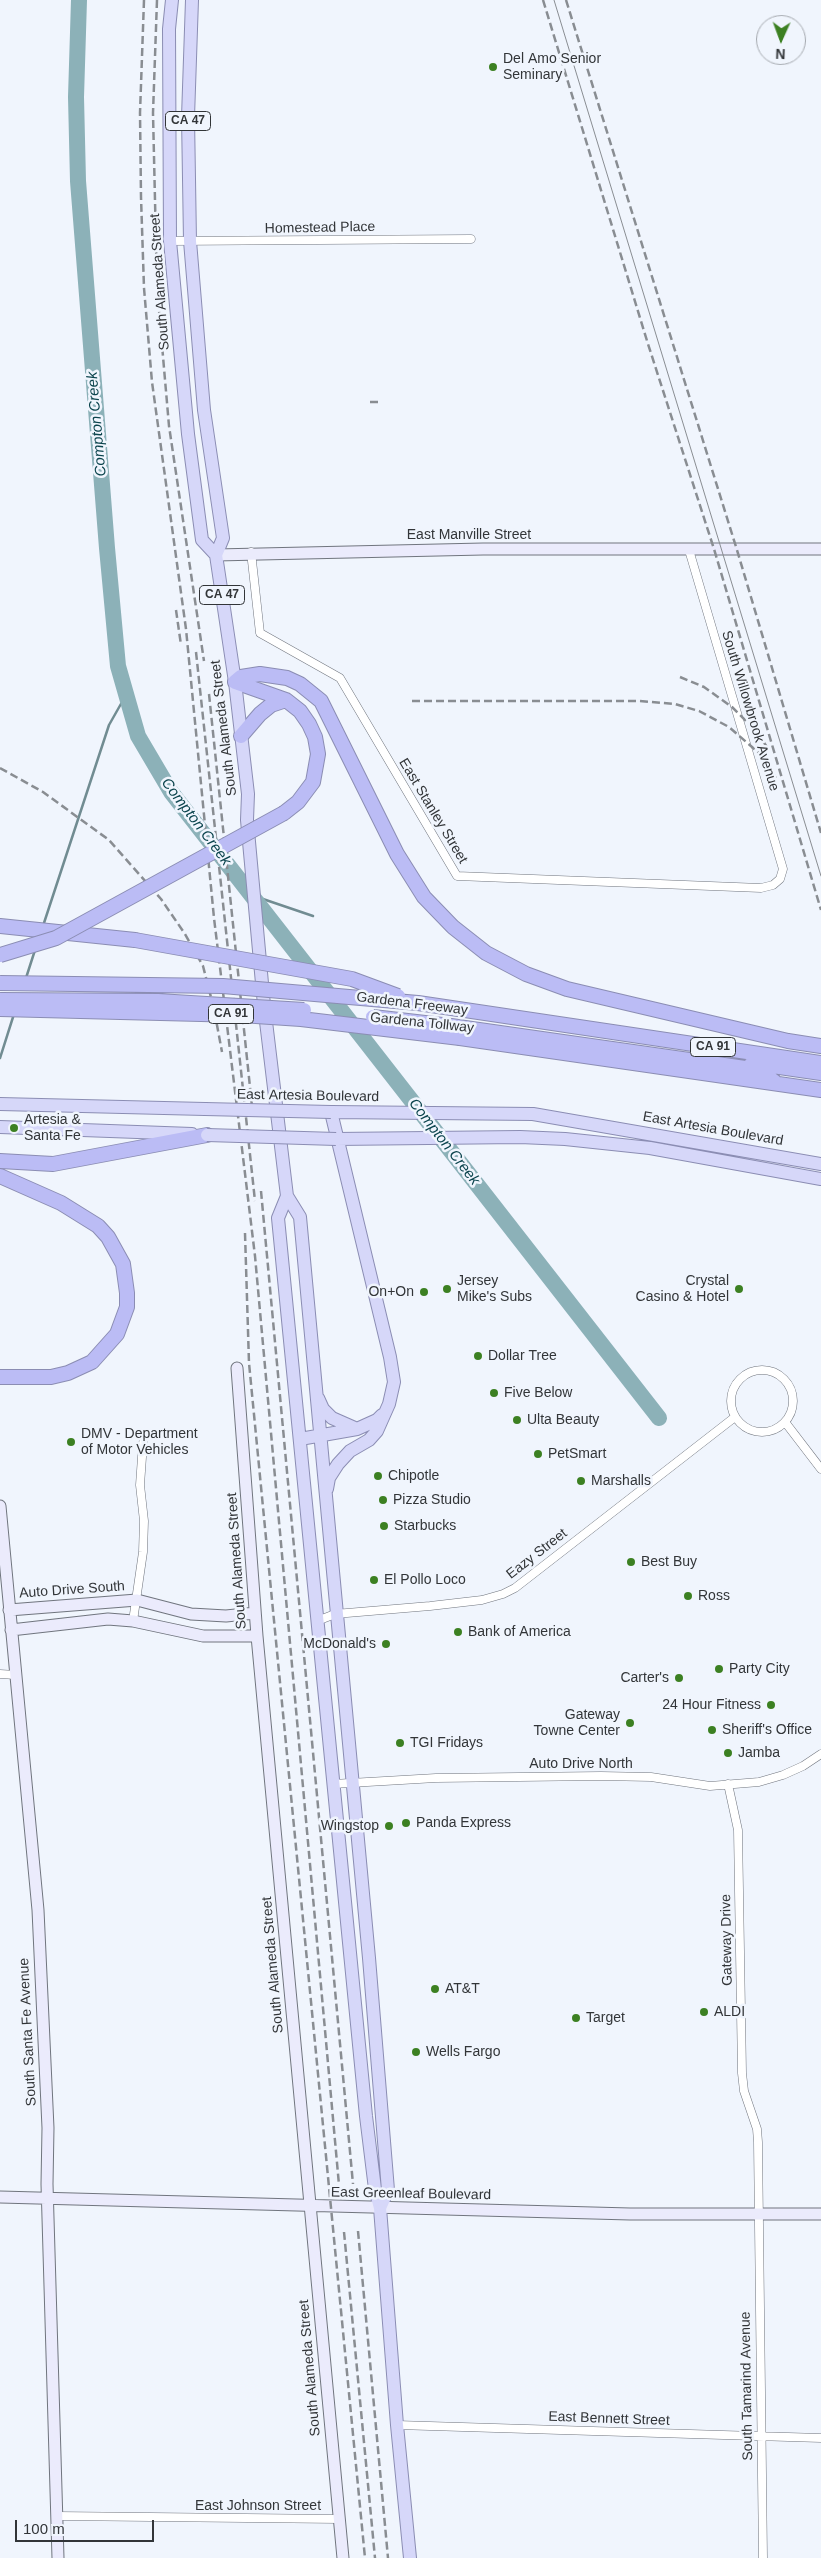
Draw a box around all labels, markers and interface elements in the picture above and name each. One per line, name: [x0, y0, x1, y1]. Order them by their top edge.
north arrow: [756, 15, 806, 65]
text: N: [775, 46, 786, 62]
place label: Del Amo Senior Seminary: [503, 51, 601, 84]
marker: Del Amo Senior Seminary: [487, 61, 499, 73]
road number: CA 47: [166, 112, 210, 130]
street label: South Alameda Street: [147, 213, 173, 351]
street label: Homestead Place: [265, 219, 375, 237]
water label: Compton Creek: [83, 371, 111, 477]
street label: East Manville Street: [407, 527, 531, 543]
road number: CA 47: [200, 586, 244, 604]
street label: South Willowbrook Avenue: [718, 629, 782, 793]
street label: South Alameda Street: [207, 659, 241, 797]
street label: East Stanley Street: [395, 755, 471, 867]
water label: Compton Creek: [157, 775, 235, 869]
street label: Gardena Freeway: [355, 989, 469, 1019]
road number: CA 91: [208, 1004, 254, 1024]
street label: Gardena Tollway: [369, 1009, 475, 1037]
road number: CA 91: [690, 1038, 736, 1056]
street label: East Artesia Boulevard: [237, 1086, 379, 1106]
water label: Compton Creek: [405, 1095, 483, 1189]
street label: East Artesia Boulevard: [641, 1108, 785, 1150]
place label: Artesia & Santa Fe: [24, 1112, 81, 1144]
marker: Artesia & Santa Fe: [8, 1122, 20, 1134]
place label: Jersey Mike's Subs: [457, 1273, 532, 1305]
place label: Crystal Casino & Hotel: [636, 1273, 729, 1305]
marker: Jersey Mike's Subs: [441, 1283, 453, 1295]
marker: Crystal Casino & Hotel: [733, 1283, 745, 1295]
place label: On+On: [368, 1284, 414, 1300]
marker: On+On: [418, 1286, 430, 1298]
place label: Dollar Tree: [488, 1348, 557, 1364]
marker: Dollar Tree: [472, 1350, 484, 1362]
place label: Five Below: [504, 1385, 572, 1401]
marker: Five Below: [488, 1387, 500, 1399]
place label: Ulta Beauty: [527, 1412, 599, 1428]
marker: Ulta Beauty: [511, 1414, 523, 1426]
place label: DMV - Department of Motor Vehicles: [81, 1426, 198, 1458]
marker: DMV - Department of Motor Vehicles: [65, 1436, 77, 1448]
place label: PetSmart: [548, 1446, 606, 1462]
marker: PetSmart: [532, 1448, 544, 1460]
place label: Chipotle: [388, 1468, 439, 1484]
marker: Chipotle: [372, 1470, 384, 1482]
place label: Marshalls: [591, 1473, 651, 1489]
marker: Marshalls: [575, 1475, 587, 1487]
street label: South Alameda Street: [224, 1492, 250, 1630]
place label: Pizza Studio: [393, 1492, 471, 1508]
marker: Pizza Studio: [377, 1494, 389, 1506]
place label: Starbucks: [394, 1518, 456, 1534]
marker: Starbucks: [378, 1520, 390, 1532]
street label: Eazy Street: [503, 1525, 571, 1583]
place label: Best Buy: [641, 1554, 697, 1570]
marker: Best Buy: [625, 1556, 637, 1568]
place label: El Pollo Loco: [384, 1572, 466, 1588]
marker: El Pollo Loco: [368, 1574, 380, 1586]
street label: Auto Drive South: [19, 1578, 125, 1602]
place label: Ross: [698, 1588, 730, 1604]
marker: Ross: [682, 1590, 694, 1602]
place label: Bank of America: [468, 1624, 571, 1640]
marker: Bank of America: [452, 1626, 464, 1638]
place label: McDonald's: [303, 1636, 376, 1652]
marker: McDonald's: [380, 1638, 392, 1650]
place label: Party City: [729, 1661, 790, 1677]
marker: Party City: [713, 1663, 725, 1675]
place label: Carter's: [620, 1670, 669, 1686]
marker: Carter's: [673, 1672, 685, 1684]
place label: 24 Hour Fitness: [662, 1697, 761, 1713]
marker: 24 Hour Fitness: [765, 1699, 777, 1711]
place label: Gateway Towne Center: [534, 1707, 620, 1740]
marker: Gateway Towne Center: [624, 1717, 636, 1729]
place label: Sheriff's Office: [722, 1722, 812, 1738]
marker: Sheriff's Office: [706, 1724, 718, 1736]
place label: TGI Fridays: [410, 1735, 483, 1751]
marker: TGI Fridays: [394, 1737, 406, 1749]
place label: Jamba: [738, 1745, 780, 1761]
marker: Jamba: [722, 1747, 734, 1759]
street label: Auto Drive North: [529, 1756, 633, 1772]
place label: Panda Express: [416, 1815, 511, 1831]
marker: Panda Express: [400, 1817, 412, 1829]
place label: Wingstop: [321, 1818, 379, 1834]
marker: Wingstop: [383, 1820, 395, 1832]
street label: Gateway Drive: [718, 1894, 736, 1986]
street label: South Alameda Street: [259, 1896, 287, 2034]
street label: South Santa Fe Avenue: [16, 1957, 40, 2107]
place label: AT&T: [445, 1981, 480, 1997]
marker: AT&T: [429, 1983, 441, 1995]
place label: ALDI: [714, 2004, 745, 2020]
marker: ALDI: [698, 2006, 710, 2018]
place label: Target: [586, 2010, 625, 2026]
marker: Target: [570, 2012, 582, 2024]
place label: Wells Fargo: [426, 2044, 500, 2060]
marker: Wells Fargo: [410, 2046, 422, 2058]
street label: East Greenleaf Boulevard: [331, 2184, 491, 2204]
street label: South Alameda Street: [296, 2299, 324, 2437]
street label: South Tamarind Avenue: [737, 2311, 757, 2461]
street label: East Bennett Street: [548, 2408, 670, 2430]
street label: East Johnson Street: [195, 2498, 321, 2514]
scale bar: [18, 2510, 156, 2542]
text: 100 m: [23, 2520, 65, 2537]

